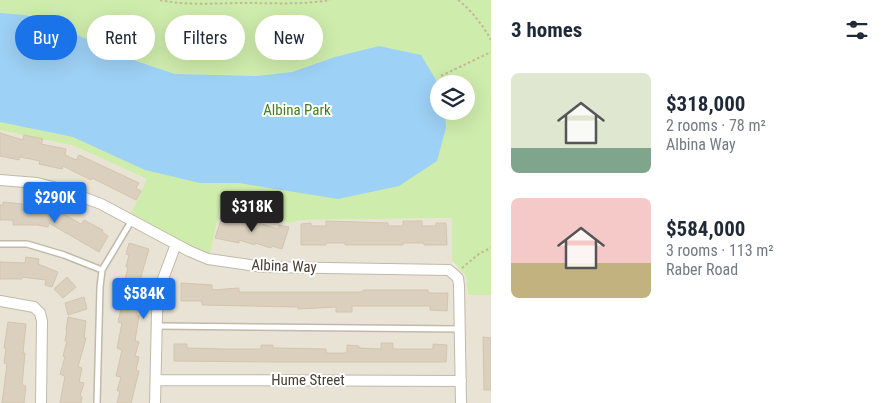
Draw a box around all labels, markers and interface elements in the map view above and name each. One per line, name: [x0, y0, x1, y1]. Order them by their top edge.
chip: Buy: [15, 15, 77, 60]
chip: Rent: [87, 15, 155, 60]
chip: Filters: [165, 15, 245, 60]
chip: New: [255, 15, 323, 60]
icon: filters: [843, 16, 871, 44]
text: 3 homes: [511, 18, 582, 42]
map controls: [430, 75, 475, 120]
button: layers: [430, 75, 475, 120]
text: $318,000: [666, 92, 745, 116]
icon: home: [551, 93, 611, 153]
park label: Albina Park: [263, 101, 331, 119]
text: 2 rooms · 78 m²: [666, 116, 766, 135]
text: Albina Way: [666, 135, 736, 154]
pin: $290K: [20, 182, 90, 224]
text: $290K: [34, 188, 76, 207]
pin: $318K: [217, 190, 287, 233]
text: $318K: [231, 197, 273, 216]
text: $584,000: [666, 217, 745, 241]
icon: home: [551, 218, 611, 278]
text: 3 rooms · 113 m²: [666, 241, 774, 260]
street label: Albina Way: [251, 256, 317, 276]
text: Raber Road: [666, 260, 738, 279]
pin: $584K: [109, 278, 179, 320]
text: $584K: [123, 284, 165, 303]
street label: Hume Street: [271, 371, 345, 389]

